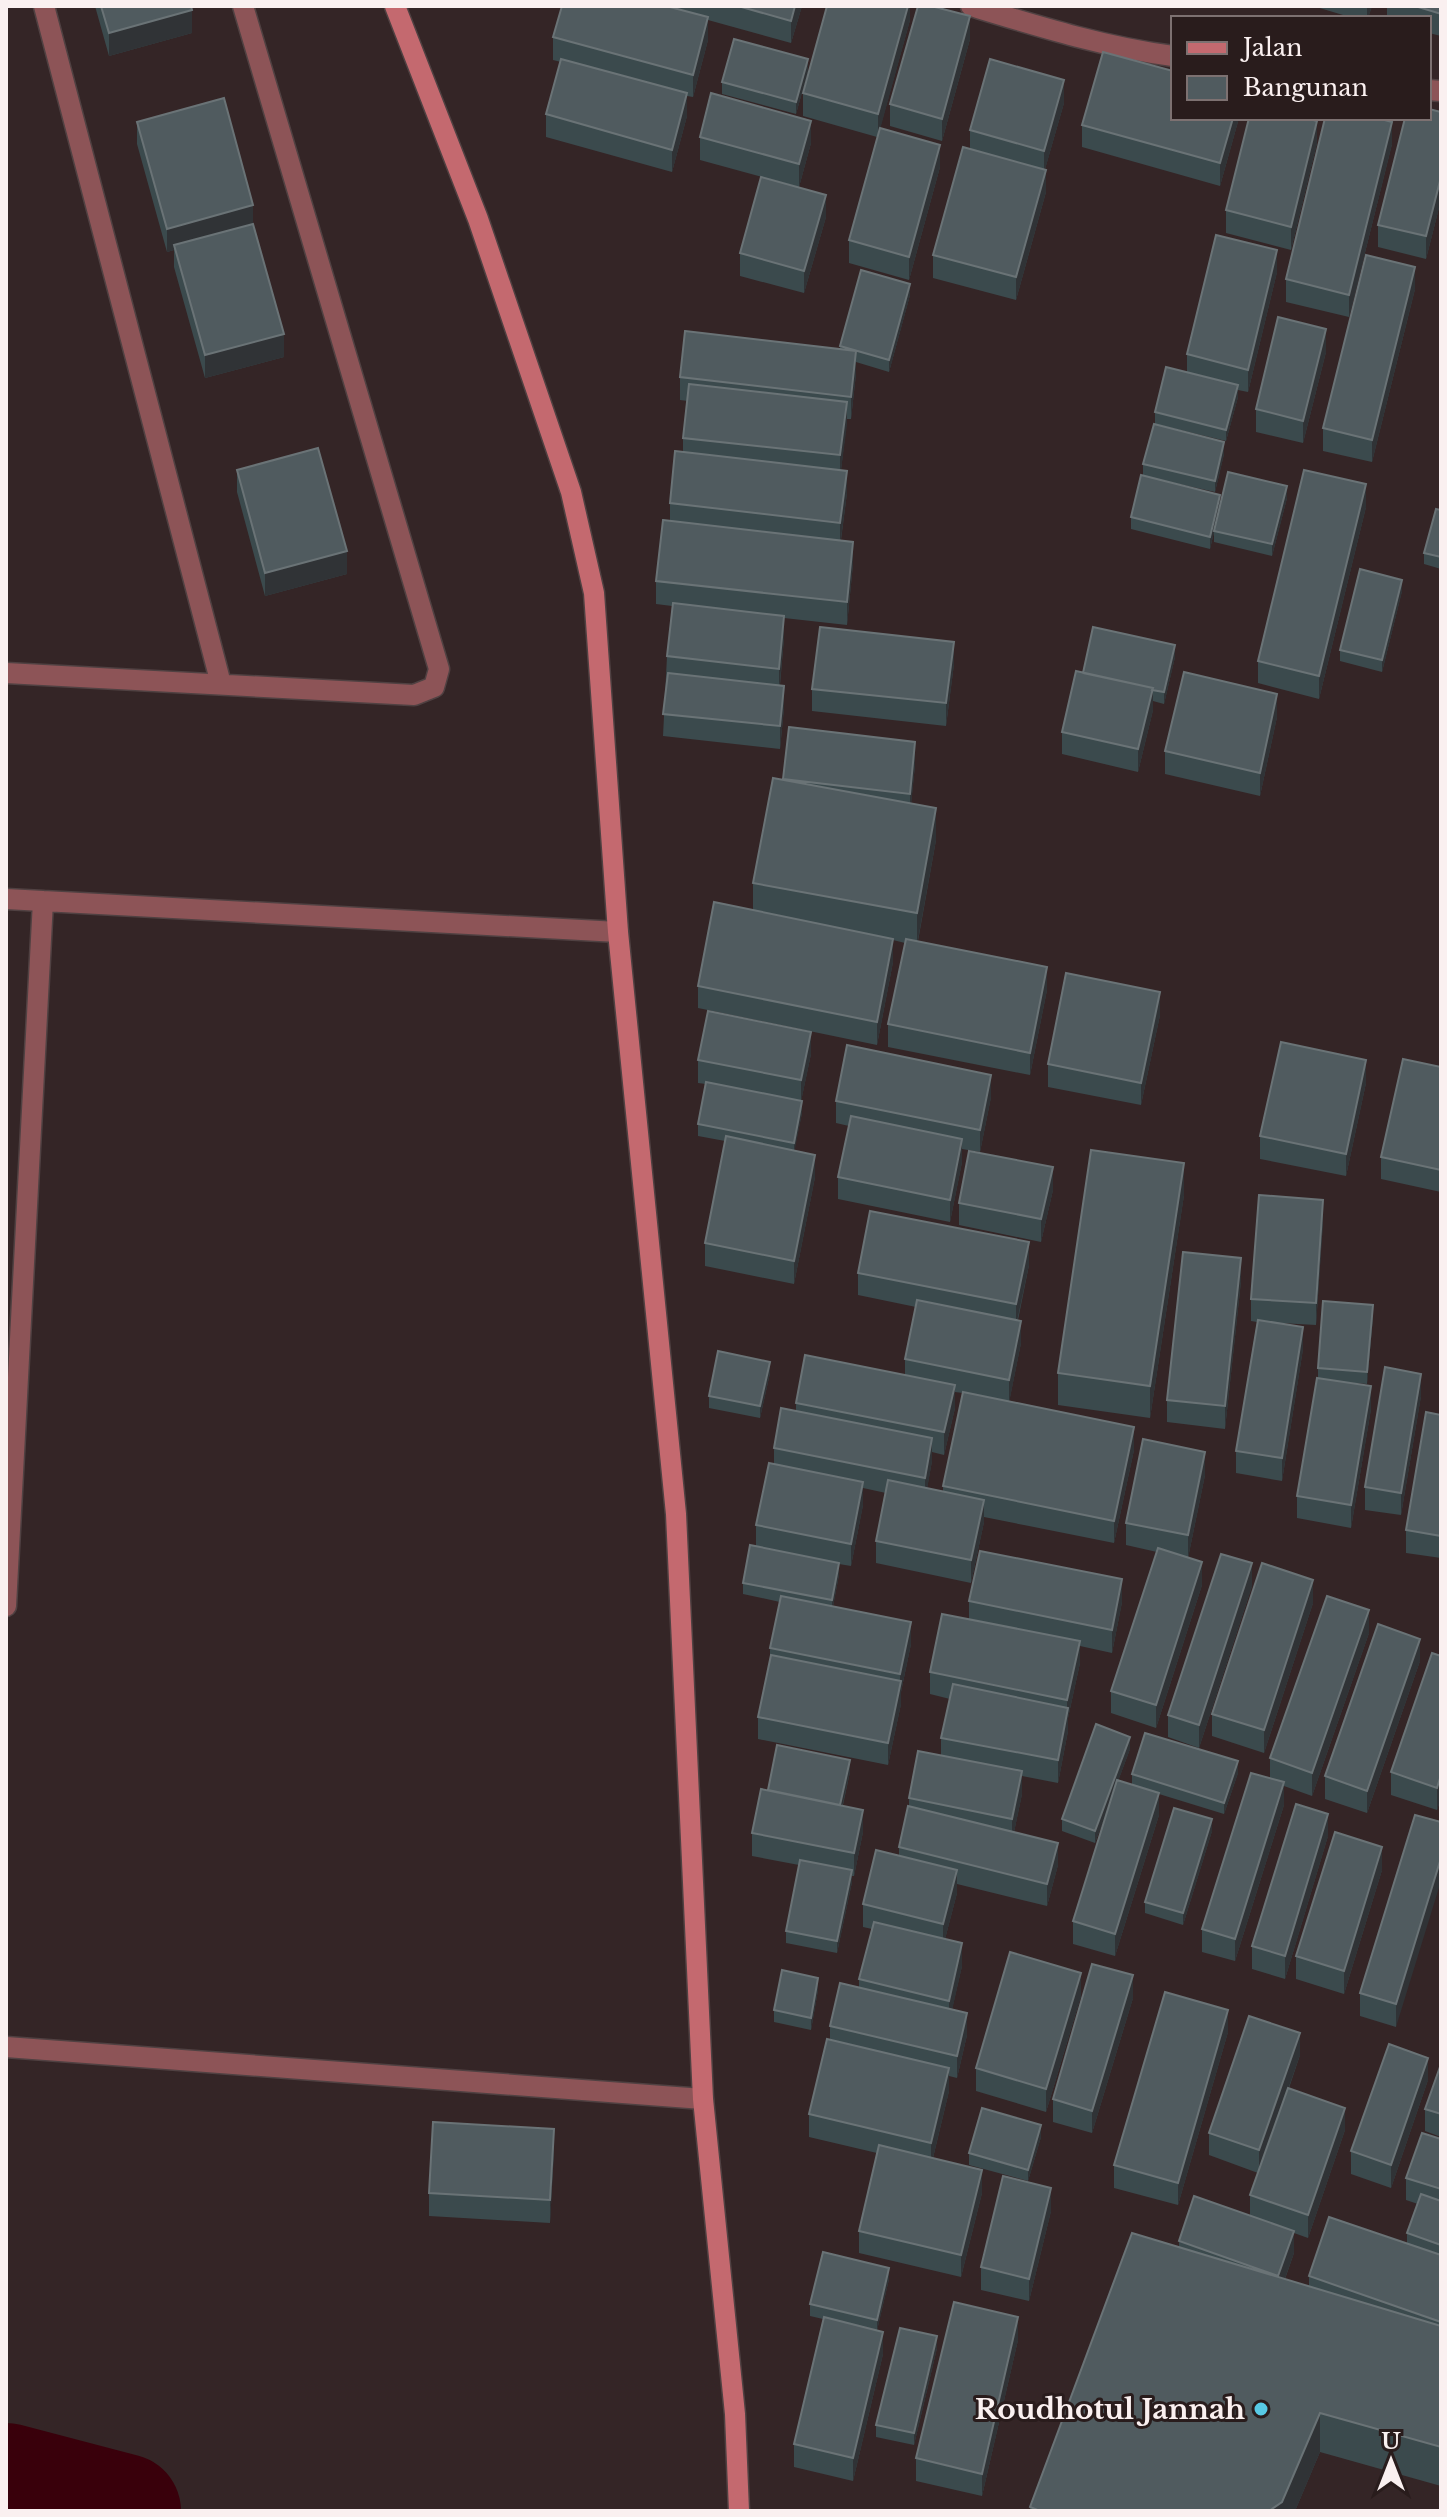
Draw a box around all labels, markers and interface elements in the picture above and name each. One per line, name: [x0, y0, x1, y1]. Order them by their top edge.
legend: [1171, 16, 1431, 120]
text: Jalan: [1240, 33, 1303, 62]
text: Bangunan: [1243, 73, 1368, 102]
place label: Roudhotul Jannah: [975, 2392, 1245, 2427]
marker: Roudhotul Jannah: [1252, 2400, 1270, 2418]
north arrow: [1351, 2421, 1431, 2501]
text: U: [1381, 2428, 1401, 2455]

